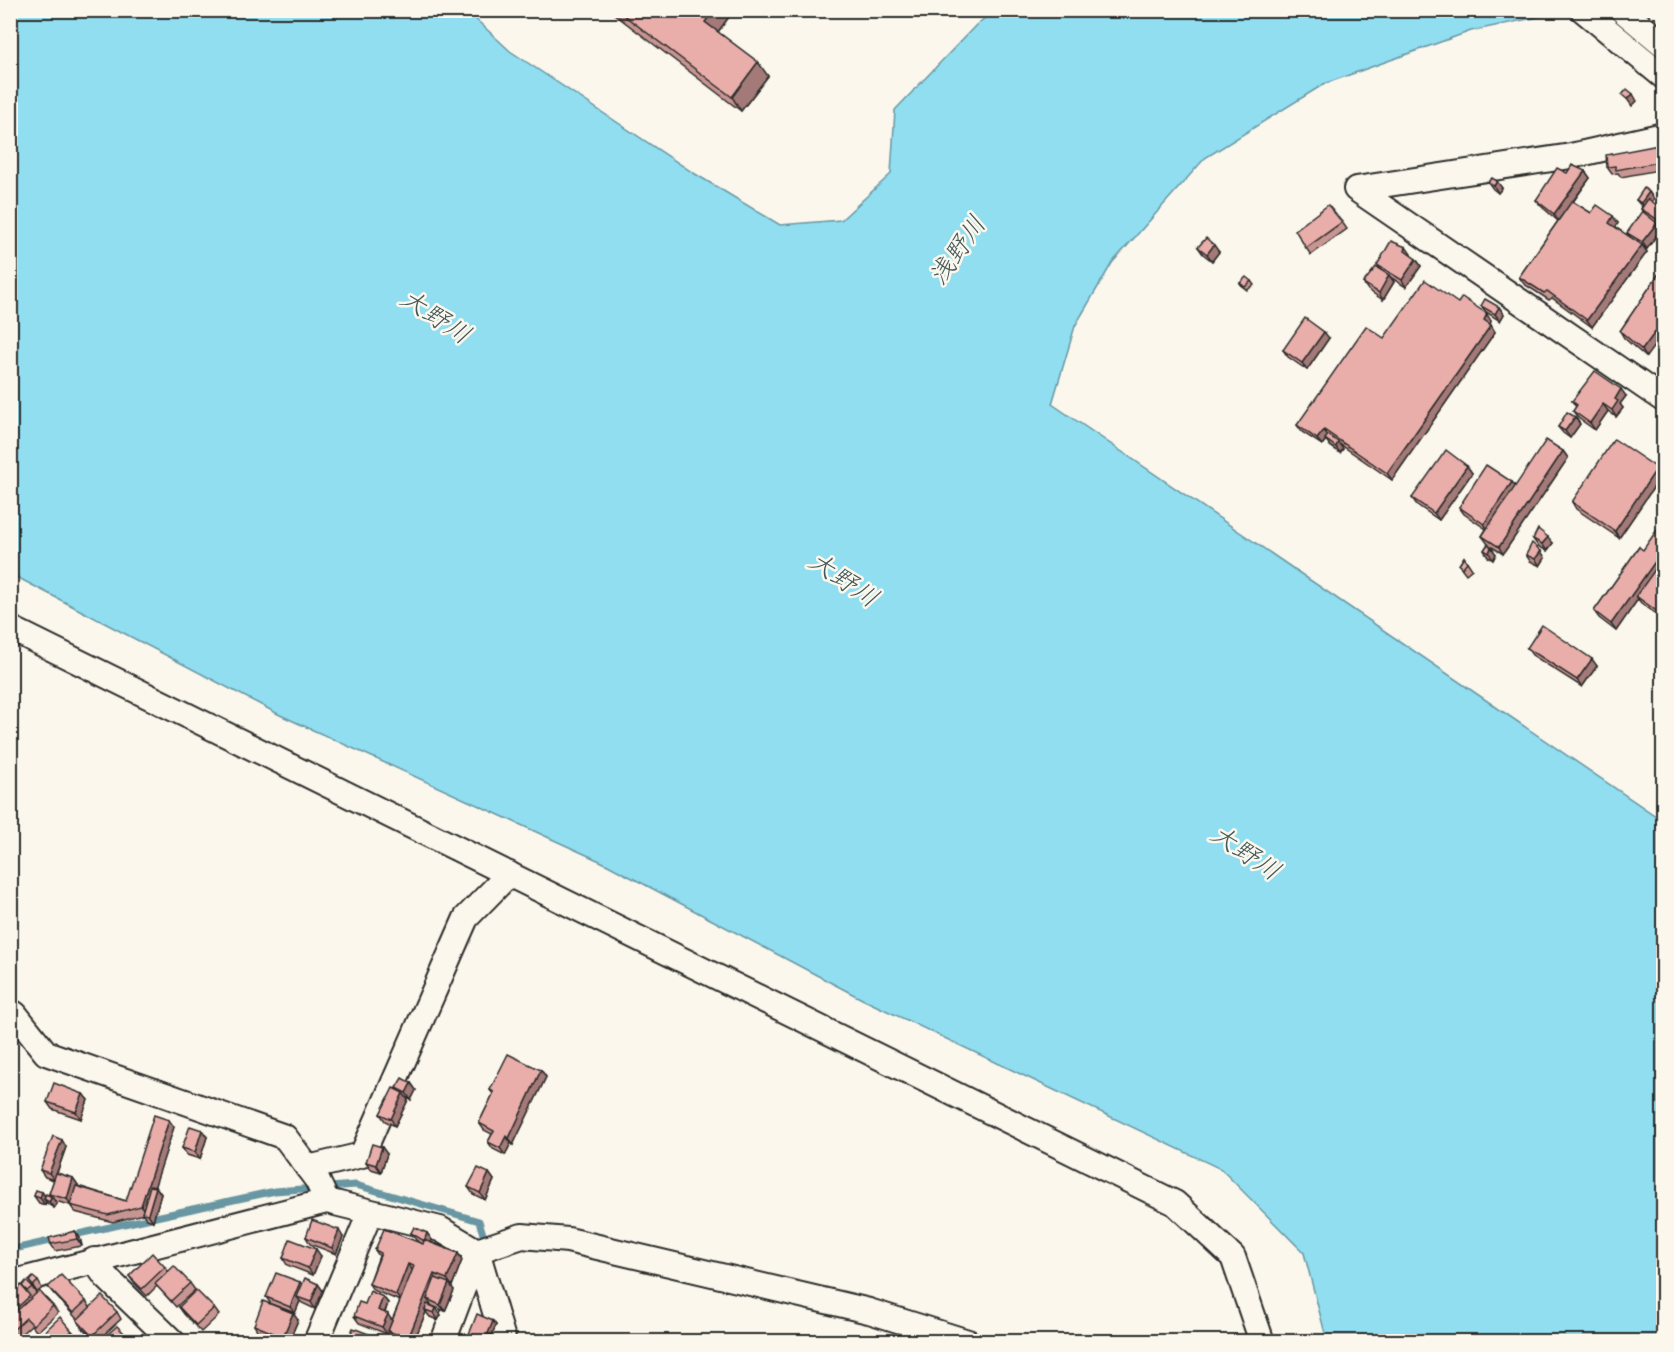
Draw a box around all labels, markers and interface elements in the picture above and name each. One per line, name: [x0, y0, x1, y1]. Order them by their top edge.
water label: 浅野川: [922, 209, 993, 292]
water label: 大野川: [394, 281, 477, 352]
water label: 大野川: [802, 544, 885, 615]
water label: 大野川: [1204, 817, 1287, 888]

